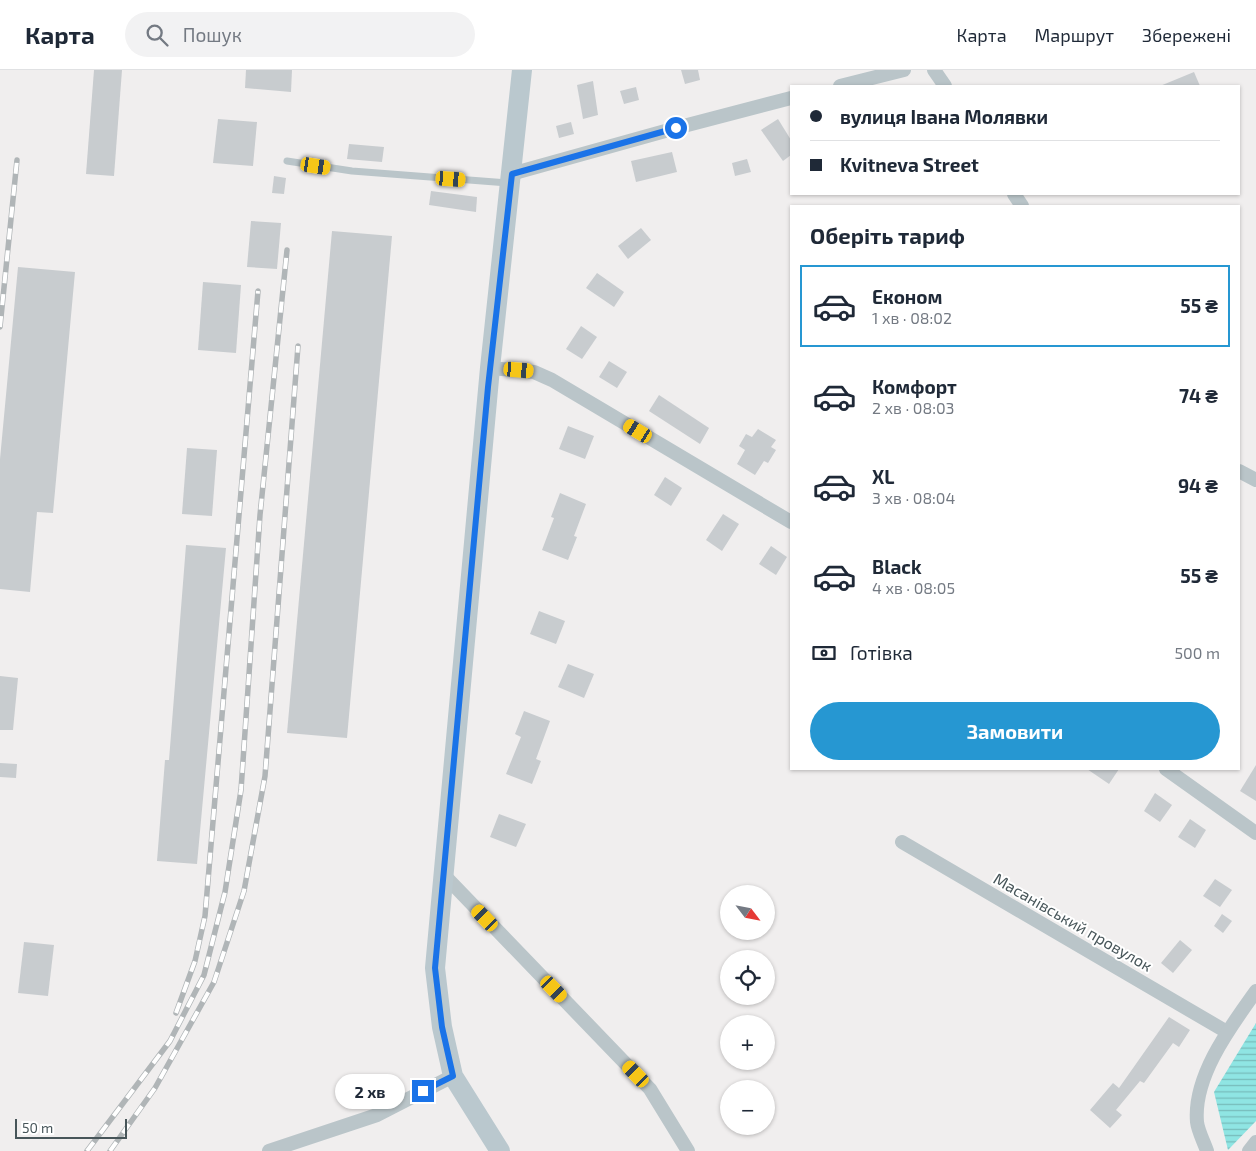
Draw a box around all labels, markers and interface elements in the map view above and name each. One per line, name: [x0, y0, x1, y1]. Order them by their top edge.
search box: [125, 12, 475, 57]
text: Карта: [25, 20, 95, 49]
icon: search: [143, 21, 171, 49]
text: Пошук: [183, 23, 242, 46]
text: Карта: [957, 24, 1007, 46]
text: Маршрут: [1035, 24, 1114, 46]
text: Збережені: [1142, 24, 1231, 46]
text: вулиця Івана Молявки: [840, 105, 1048, 128]
route start: [665, 117, 687, 139]
text: Kvitneva Street: [840, 153, 979, 176]
car: [300, 156, 331, 176]
car: [435, 170, 466, 188]
text: Оберіть тариф: [810, 222, 965, 248]
icon: car: [812, 284, 857, 329]
text: Економ: [872, 285, 943, 308]
text: 55 ₴: [1180, 294, 1218, 317]
text: 1 хв · 08:02: [872, 308, 952, 327]
car: [503, 361, 534, 379]
icon: car: [812, 374, 857, 419]
text: Комфорт: [872, 375, 957, 398]
text: 74 ₴: [1179, 384, 1218, 407]
text: 2 хв · 08:03: [872, 398, 955, 417]
car: [621, 417, 654, 445]
icon: car: [812, 464, 857, 509]
text: XL: [872, 465, 894, 488]
text: 94 ₴: [1178, 474, 1218, 497]
text: 3 хв · 08:04: [872, 488, 955, 507]
icon: car: [812, 554, 857, 599]
text: Black: [872, 555, 922, 578]
text: 55 ₴: [1180, 564, 1218, 587]
text: 4 хв · 08:05: [872, 578, 955, 597]
icon: cash: [810, 639, 838, 667]
text: Готівка: [850, 641, 913, 664]
text: 500 m: [1175, 643, 1220, 662]
button: Замовити: [810, 702, 1220, 760]
street label: Масанівський провулок: [990, 868, 1156, 976]
north arrow: [720, 885, 775, 940]
map controls: [720, 885, 775, 1135]
car: [469, 902, 500, 934]
button: locate: [720, 950, 775, 1005]
car: [538, 973, 569, 1005]
button: +: [720, 1015, 775, 1070]
car: [620, 1058, 651, 1090]
callout: 2 хв: [336, 1074, 406, 1108]
route end: [412, 1080, 434, 1102]
button: −: [720, 1080, 775, 1135]
text: 2 хв: [354, 1082, 386, 1101]
scale bar: [15, 1116, 128, 1139]
text: 50 m: [22, 1119, 53, 1136]

